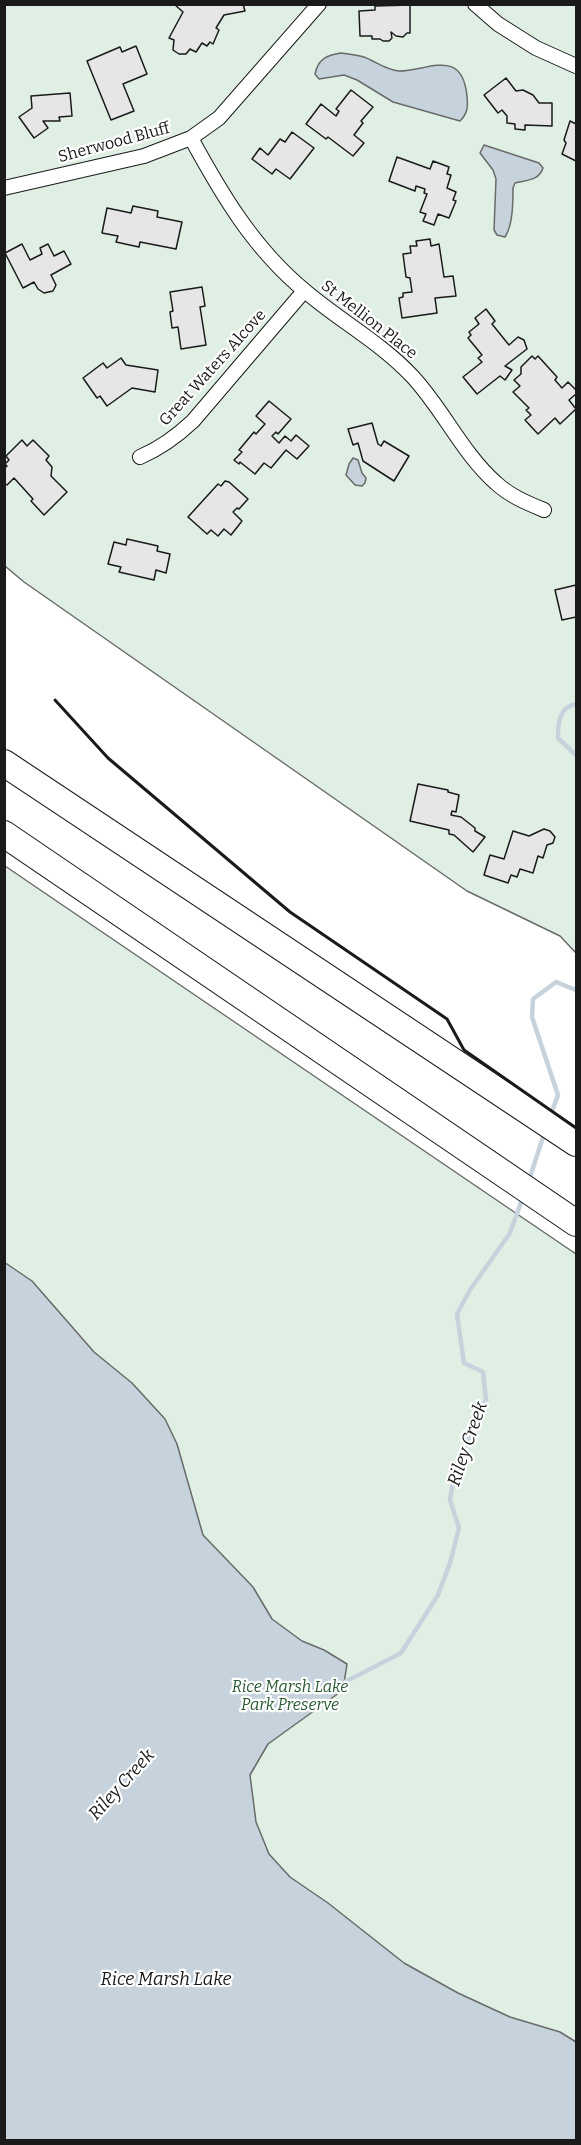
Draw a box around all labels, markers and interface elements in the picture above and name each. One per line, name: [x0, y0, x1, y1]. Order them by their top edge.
street label: Sherwood Bluff: [56, 119, 172, 167]
street label: St Mellion Place: [317, 276, 421, 364]
street label: Great Waters Alcove: [156, 306, 270, 430]
water label: Riley Creek: [443, 1399, 493, 1489]
park label: Rice Marsh Lake Park Preserve: [232, 1678, 348, 1716]
water label: Riley Creek: [85, 1745, 159, 1825]
water label: Rice Marsh Lake: [101, 1969, 231, 1991]

